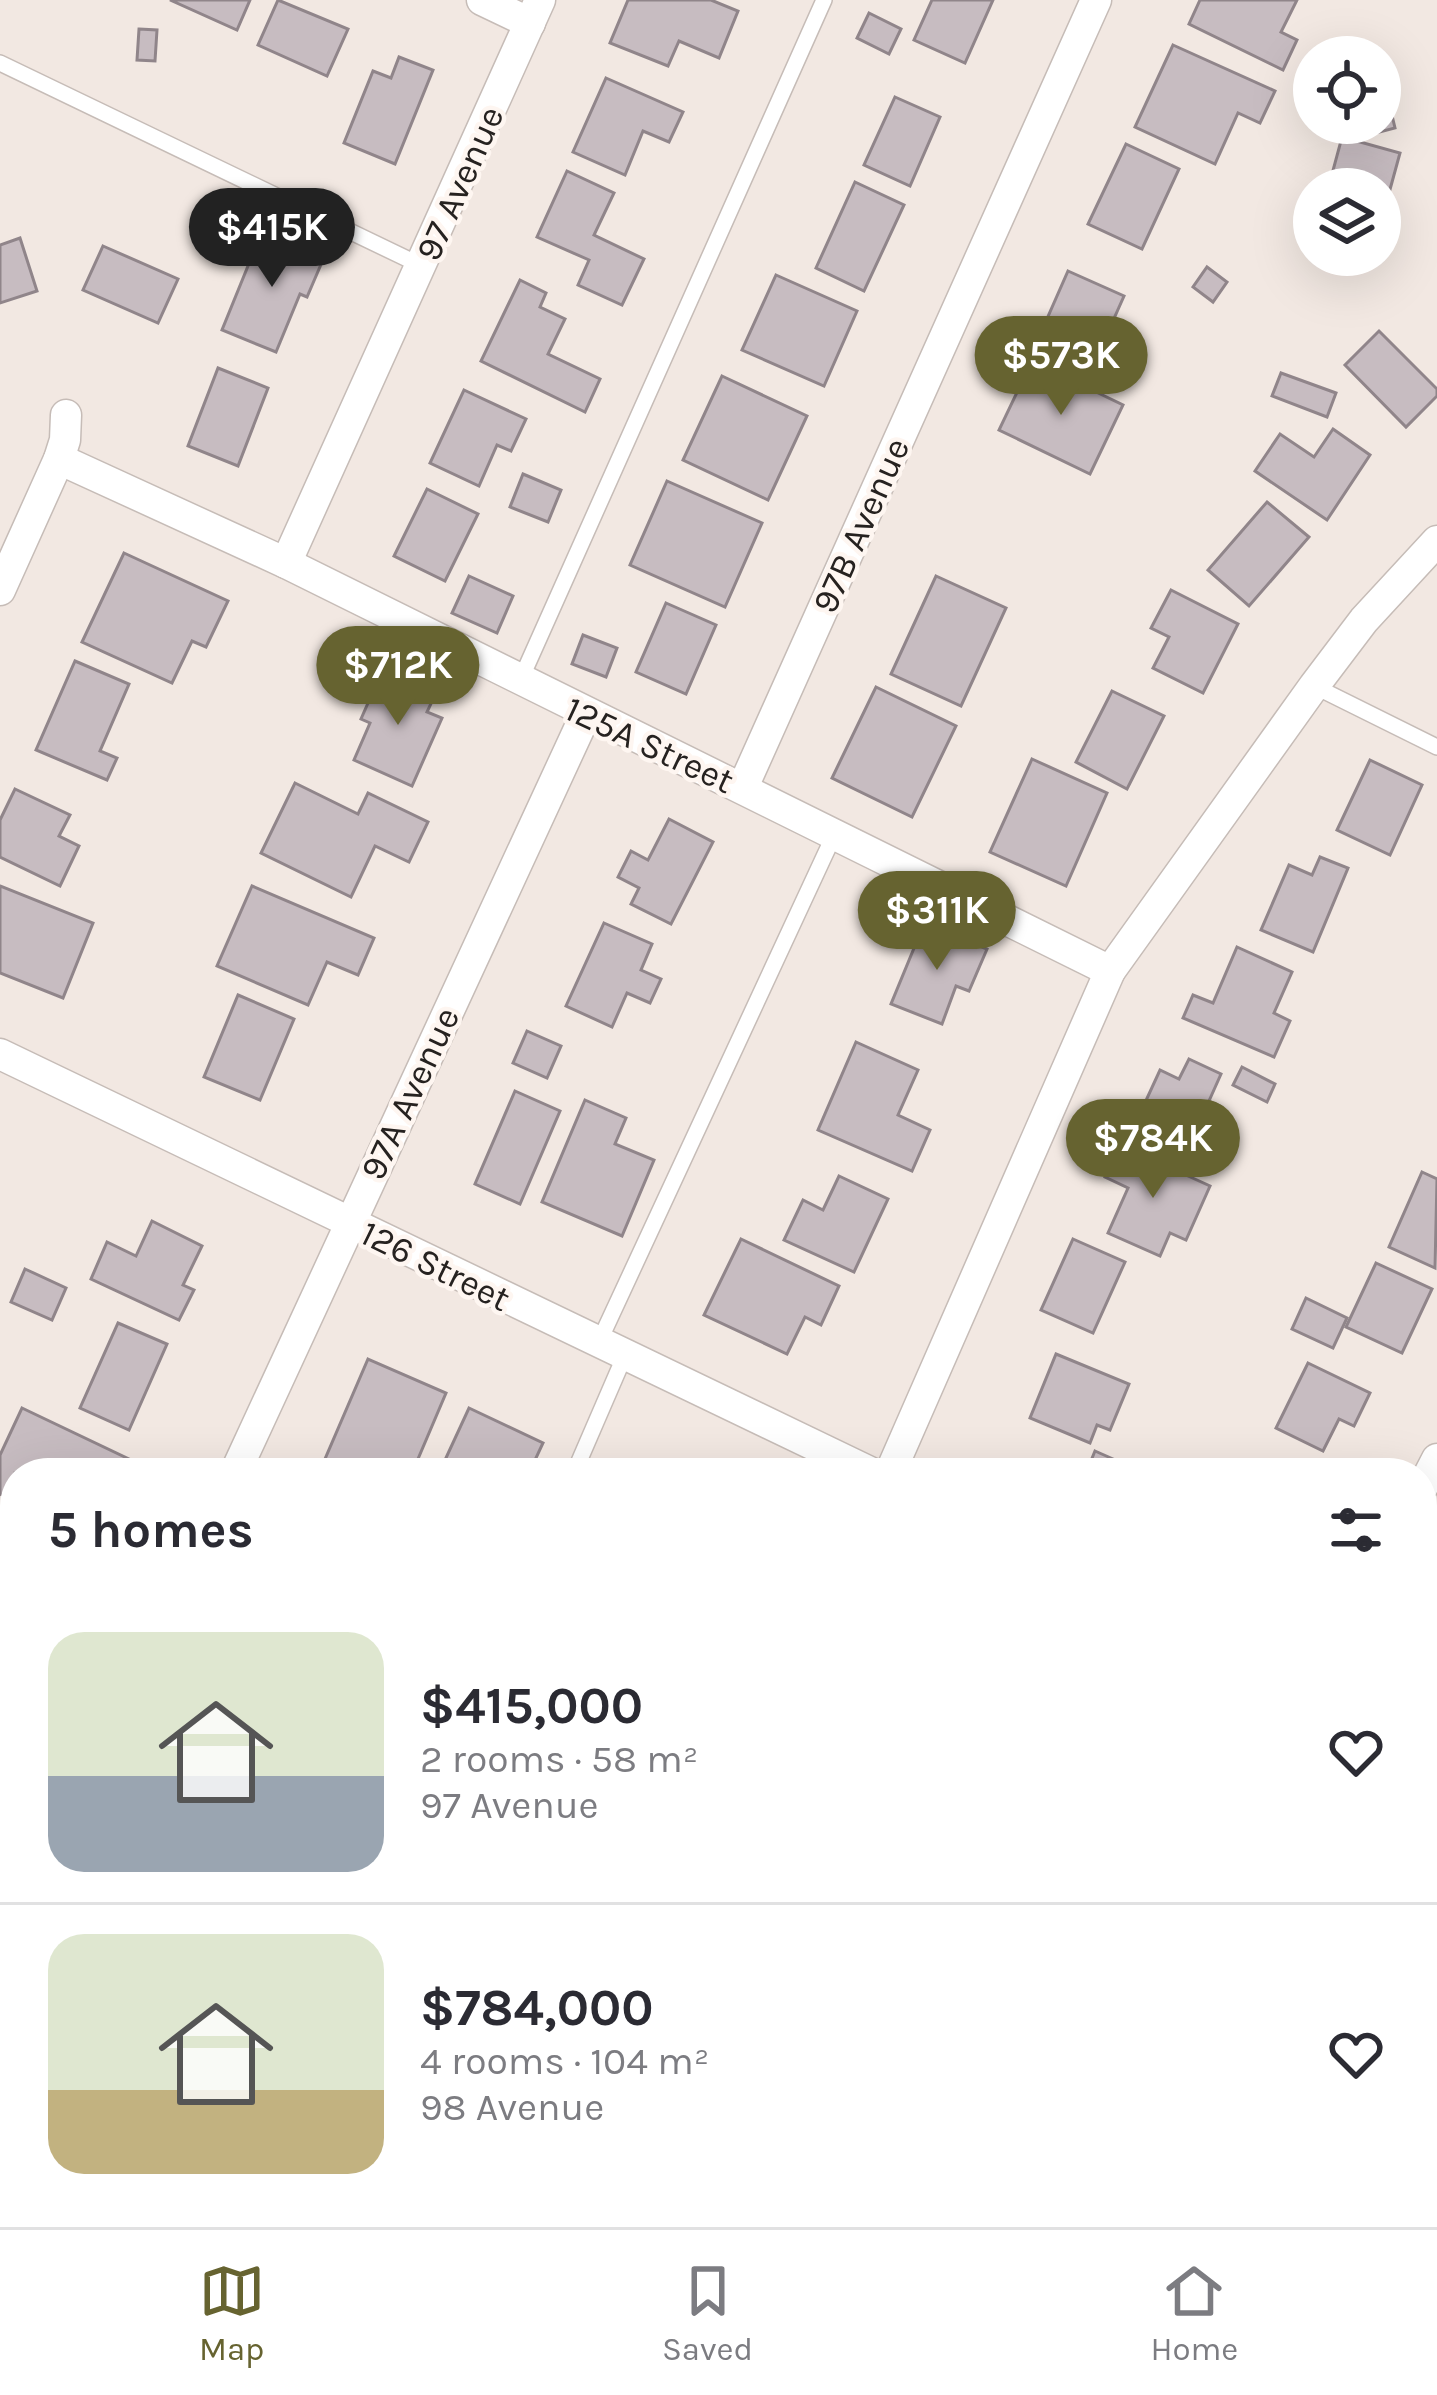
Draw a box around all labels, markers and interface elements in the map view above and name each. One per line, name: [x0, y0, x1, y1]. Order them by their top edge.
map controls: [1293, 36, 1401, 276]
button: locate: [1293, 36, 1401, 144]
street label: 97 Avenue: [407, 100, 513, 267]
button: layers: [1293, 168, 1401, 276]
pin: $415K: [188, 188, 356, 290]
text: $415K: [216, 204, 328, 250]
pin: $573K: [977, 316, 1145, 418]
text: $573K: [1002, 332, 1120, 378]
street label: 97B Avenue: [804, 431, 918, 619]
pin: $712K: [314, 626, 482, 728]
text: $712K: [343, 642, 453, 688]
street label: 125A Street: [559, 688, 741, 802]
pin: $311K: [853, 871, 1021, 973]
text: $311K: [885, 887, 989, 933]
street label: 97A Avenue: [352, 1000, 468, 1186]
pin: $784K: [1069, 1099, 1237, 1201]
text: $784K: [1093, 1115, 1213, 1161]
street label: 126 Street: [354, 1212, 517, 1320]
icon: filters: [1323, 1497, 1389, 1563]
text: 5 homes: [48, 1500, 254, 1560]
text: $415,000: [420, 1676, 643, 1736]
icon: home: [144, 1680, 288, 1824]
icon: heart: [1323, 1719, 1389, 1785]
text: 2 rooms · 58 m²: [420, 1736, 698, 1782]
text: 97 Avenue: [420, 1782, 599, 1828]
text: $784,000: [420, 1978, 654, 2038]
icon: home: [144, 1982, 288, 2126]
icon: heart: [1323, 2021, 1389, 2087]
text: 4 rooms · 104 m²: [420, 2038, 709, 2084]
text: 98 Avenue: [420, 2084, 604, 2130]
tab: Map: [199, 2258, 265, 2368]
tab: Saved: [662, 2258, 753, 2368]
tab: Home: [1150, 2258, 1238, 2368]

